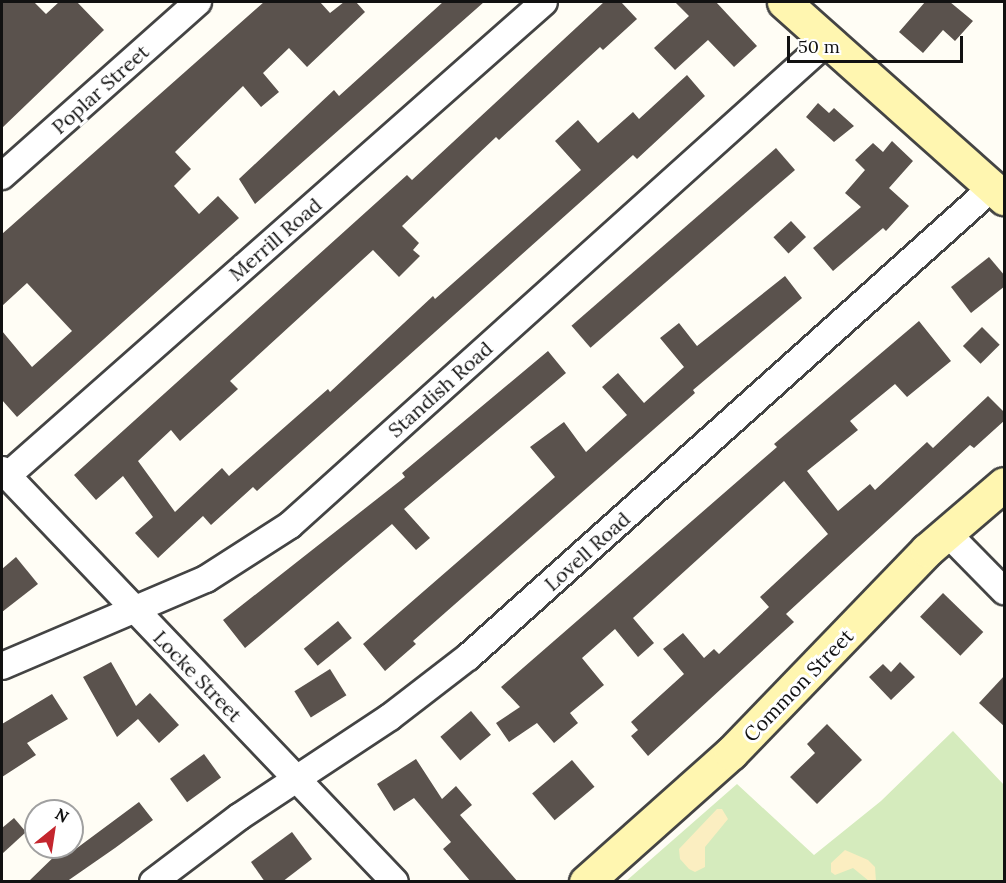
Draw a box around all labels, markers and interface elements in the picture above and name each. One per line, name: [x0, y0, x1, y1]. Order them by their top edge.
scale bar: [790, 24, 966, 62]
text: 50 m: [798, 35, 840, 58]
street label: Poplar Street: [47, 39, 153, 139]
street label: Merrill Road: [224, 192, 326, 286]
street label: Standish Road: [383, 336, 497, 442]
street label: Lovell Road: [539, 506, 635, 596]
street label: Common Street: [738, 624, 858, 746]
street label: Locke Street: [149, 625, 247, 727]
north arrow: [24, 799, 84, 859]
text: N: [52, 803, 72, 827]

